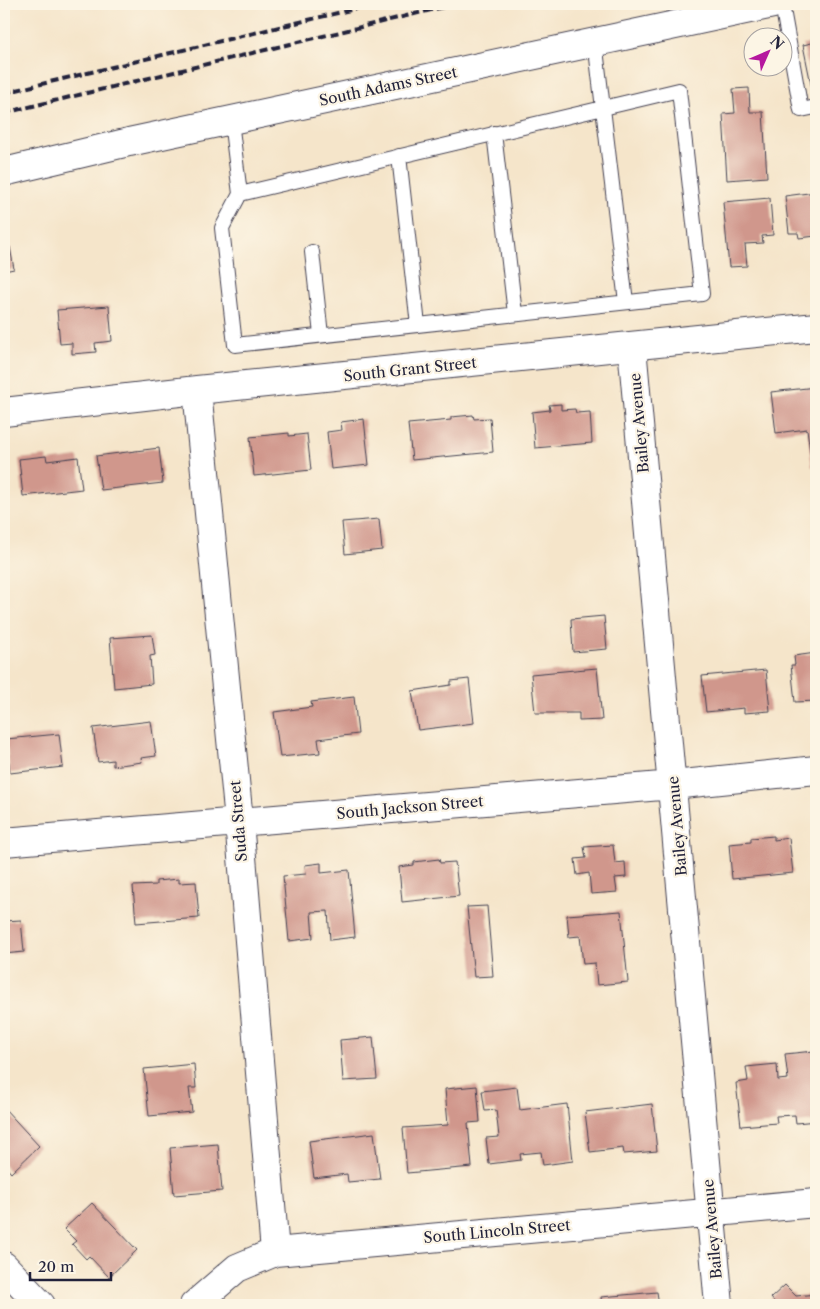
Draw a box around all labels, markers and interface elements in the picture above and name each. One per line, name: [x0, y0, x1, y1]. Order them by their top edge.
north arrow: [742, 28, 792, 78]
text: N: [767, 32, 788, 53]
street label: South Adams Street: [317, 62, 459, 110]
street label: South Grant Street: [343, 352, 478, 385]
street label: Bailey Avenue: [625, 372, 653, 474]
street label: Bailey Avenue: [663, 775, 691, 877]
street label: Suda Street: [225, 779, 251, 862]
street label: South Jackson Street: [336, 791, 485, 823]
street label: Bailey Avenue: [698, 1178, 726, 1280]
street label: South Lincoln Street: [423, 1215, 572, 1247]
scale bar: [30, 1249, 111, 1281]
text: 20 m: [38, 1257, 74, 1276]

